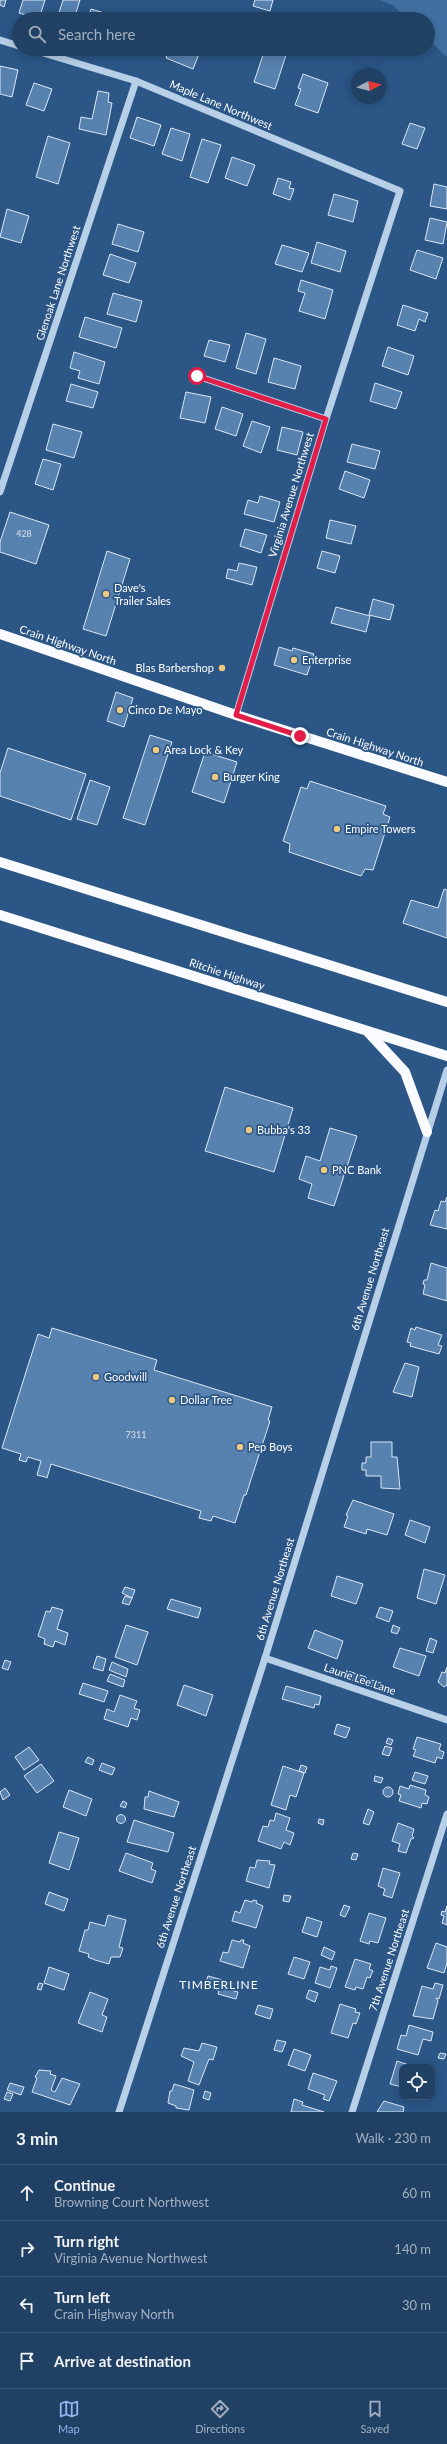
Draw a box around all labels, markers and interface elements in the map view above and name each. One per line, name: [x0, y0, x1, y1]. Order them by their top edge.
search box: [12, 12, 435, 56]
icon: search: [26, 23, 48, 45]
text: Search here: [58, 25, 135, 43]
north arrow: [351, 68, 387, 104]
street label: Maple Lane Northwest: [168, 77, 275, 132]
street label: Glenoak Lane Northwest: [33, 224, 82, 342]
route start: [188, 367, 206, 385]
street label: Virginia Avenue Northwest: [265, 431, 316, 559]
house number: 428: [16, 528, 32, 539]
place label: Dave's Trailer Sales: [114, 581, 171, 607]
marker: Dave's Trailer Sales: [101, 589, 111, 599]
street label: Crain Highway North: [18, 622, 118, 667]
place label: Enterprise: [302, 653, 352, 666]
marker: Enterprise: [289, 655, 299, 665]
place label: Blas Barbershop: [136, 661, 214, 674]
marker: Blas Barbershop: [217, 663, 227, 673]
place label: Cinco De Mayo: [128, 703, 202, 716]
marker: Cinco De Mayo: [115, 705, 125, 715]
street label: Crain Highway North: [325, 725, 426, 768]
route end: [291, 727, 309, 745]
place label: Area Lock & Key: [164, 743, 244, 756]
marker: Area Lock & Key: [151, 745, 161, 755]
place label: Burger King: [223, 770, 280, 783]
marker: Burger King: [210, 772, 220, 782]
place label: Empire Towers: [345, 822, 416, 835]
marker: Empire Towers: [332, 824, 342, 834]
street label: Ritchie Highway: [188, 955, 267, 992]
place label: Bubba's 33: [257, 1123, 310, 1136]
marker: Bubba's 33: [244, 1125, 254, 1135]
place label: PNC Bank: [332, 1163, 382, 1176]
marker: PNC Bank: [319, 1165, 329, 1175]
street label: 6th Avenue Northeast: [348, 1226, 391, 1332]
place label: Goodwill: [104, 1370, 147, 1383]
marker: Goodwill: [91, 1372, 101, 1382]
place label: Dollar Tree: [180, 1393, 232, 1406]
marker: Dollar Tree: [167, 1395, 177, 1405]
house number: 7311: [126, 1429, 146, 1440]
place label: Pep Boys: [248, 1440, 293, 1453]
marker: Pep Boys: [235, 1442, 245, 1452]
street label: 6th Avenue Northeast: [253, 1536, 296, 1642]
street label: Laurie Lee Lane: [322, 1660, 398, 1697]
street label: 6th Avenue Northeast: [153, 1844, 198, 1950]
street label: 7th Avenue Northeast: [366, 1907, 411, 2013]
district label: TIMBERLINE: [179, 1977, 259, 1992]
map controls: [399, 2064, 435, 2100]
button: locate: [399, 2064, 435, 2100]
text: 3 min: [16, 2128, 58, 2149]
text: Walk · 230 m: [355, 2130, 431, 2146]
text: Continue: [54, 2176, 115, 2194]
icon: ahead: [16, 2182, 38, 2204]
text: 60 m: [402, 2185, 431, 2201]
text: Browning Court Northwest: [54, 2194, 209, 2210]
text: Turn right: [54, 2232, 119, 2250]
icon: right: [16, 2238, 38, 2260]
text: 140 m: [394, 2241, 431, 2257]
text: Virginia Avenue Northwest: [54, 2250, 207, 2266]
text: Turn left: [54, 2288, 110, 2306]
icon: left: [16, 2294, 38, 2316]
text: 30 m: [402, 2297, 431, 2313]
text: Crain Highway North: [54, 2306, 174, 2322]
icon: arrive: [16, 2350, 38, 2372]
text: Arrive at destination: [54, 2352, 191, 2370]
tab: Map: [58, 2398, 80, 2435]
tab: Directions: [195, 2398, 245, 2435]
tab: Saved: [360, 2398, 389, 2435]

